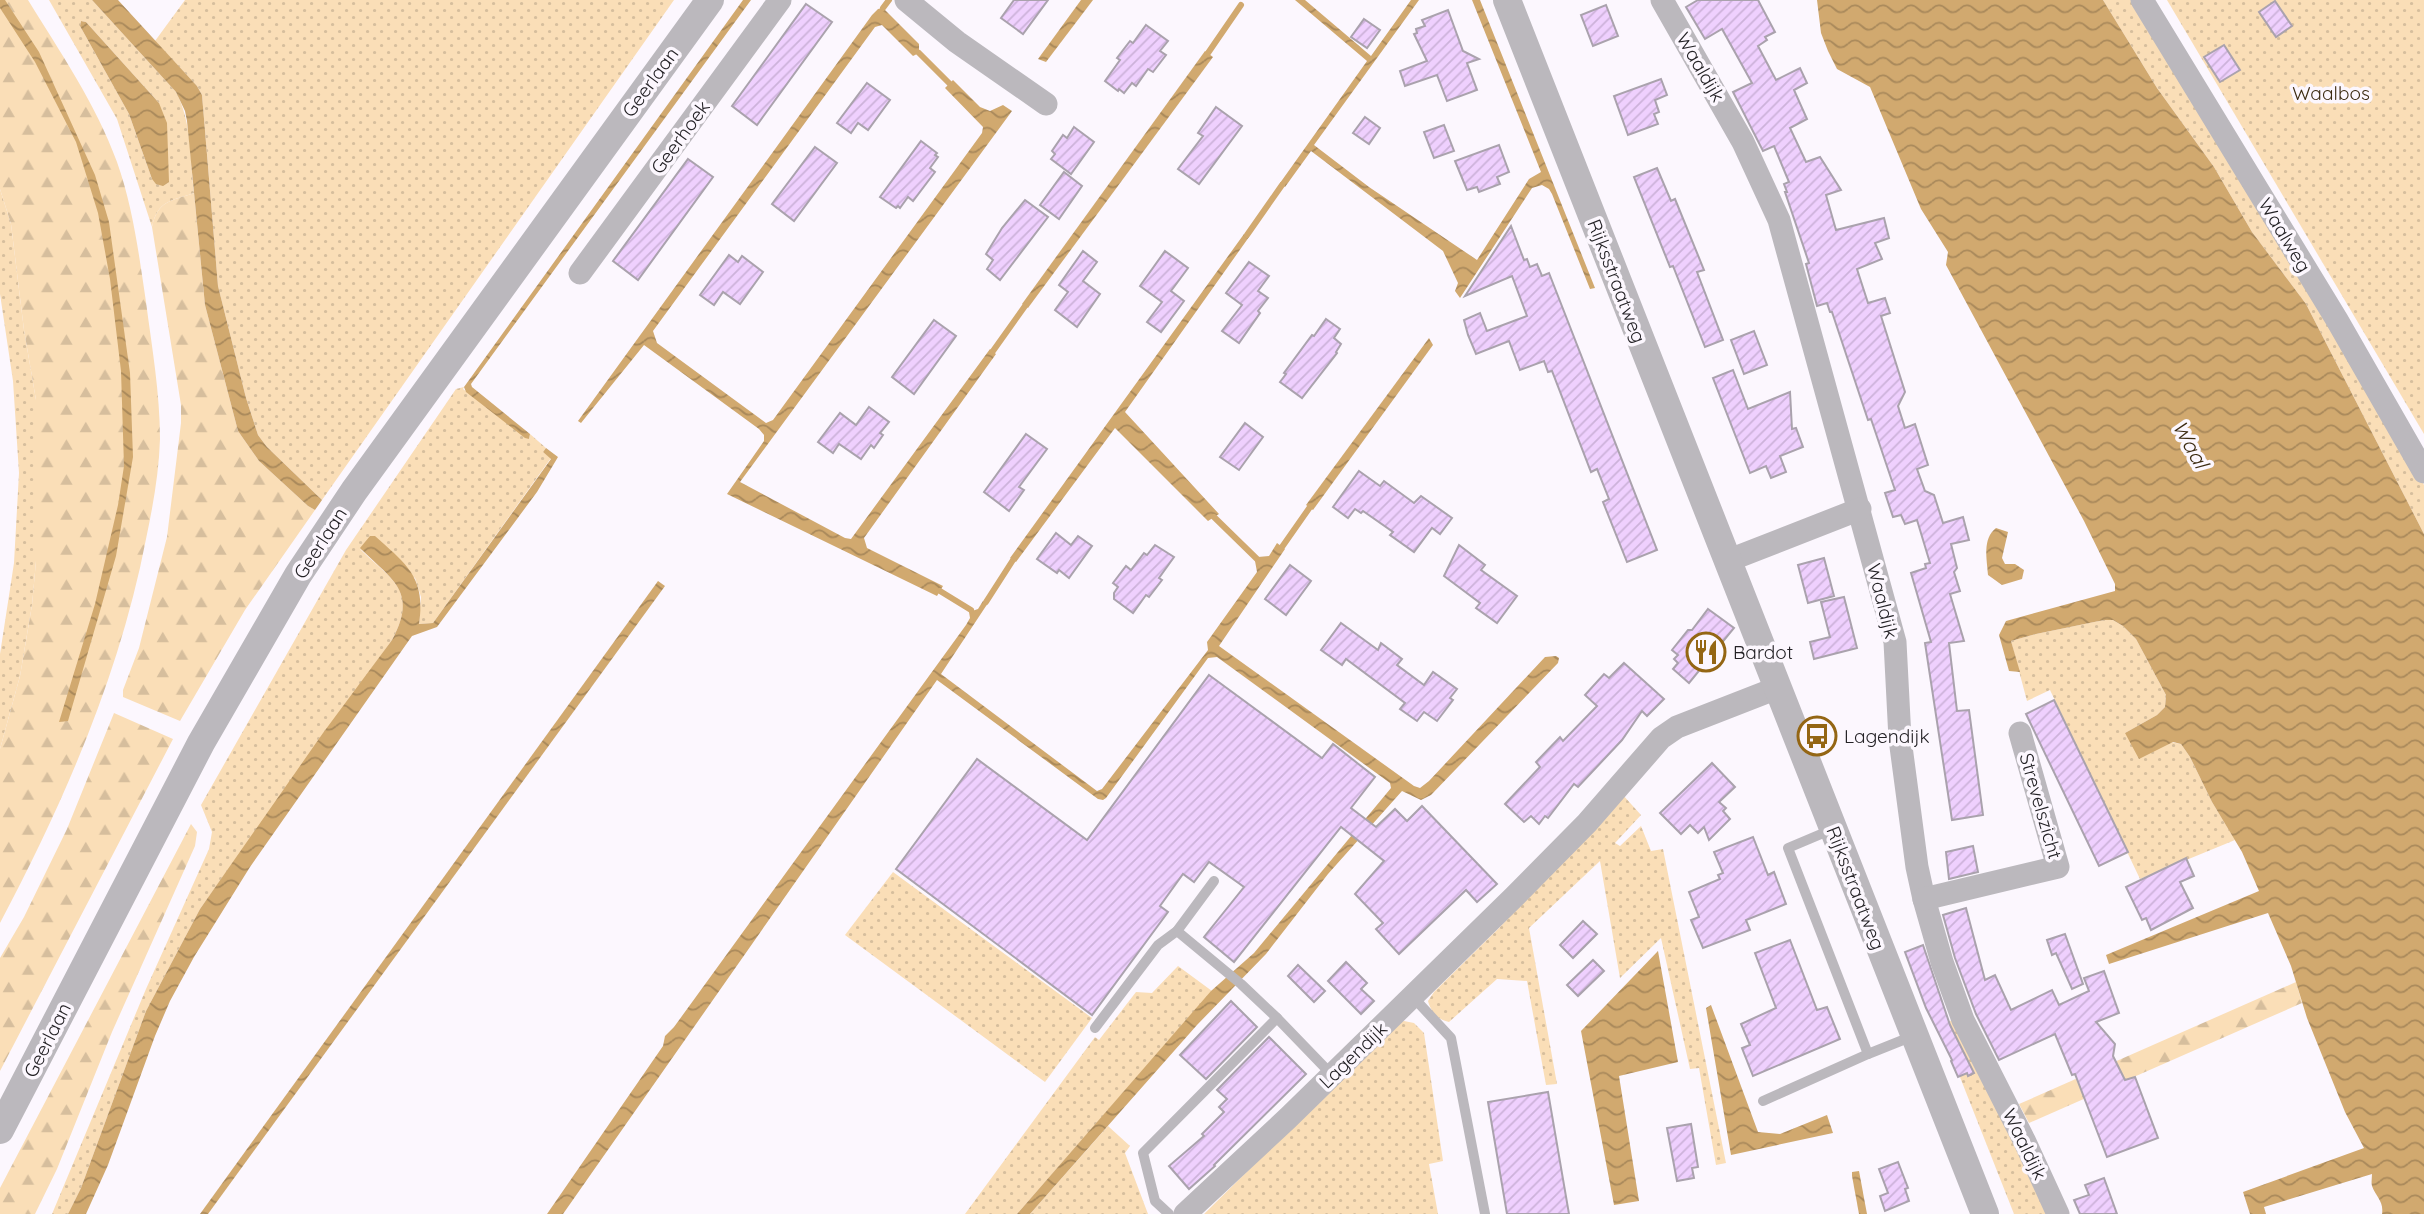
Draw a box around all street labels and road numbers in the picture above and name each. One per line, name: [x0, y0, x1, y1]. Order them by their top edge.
street label: Waaldijk: [1671, 28, 1731, 106]
street label: Geerlaan: [617, 42, 683, 122]
street label: Geerhoek: [645, 95, 715, 179]
street label: Waalweg: [2254, 194, 2316, 276]
street label: Rijksstraatweg: [1582, 216, 1652, 346]
street label: Geerlaan: [288, 503, 352, 583]
street label: Waaldijk: [1862, 561, 1904, 641]
street label: Strevelszicht: [2014, 750, 2068, 862]
street label: Rijksstraatweg: [1821, 823, 1891, 953]
street label: Geerlaan: [18, 999, 76, 1081]
street label: Lagendijk: [1314, 1017, 1392, 1093]
street label: Waaldijk: [1997, 1104, 2053, 1184]

